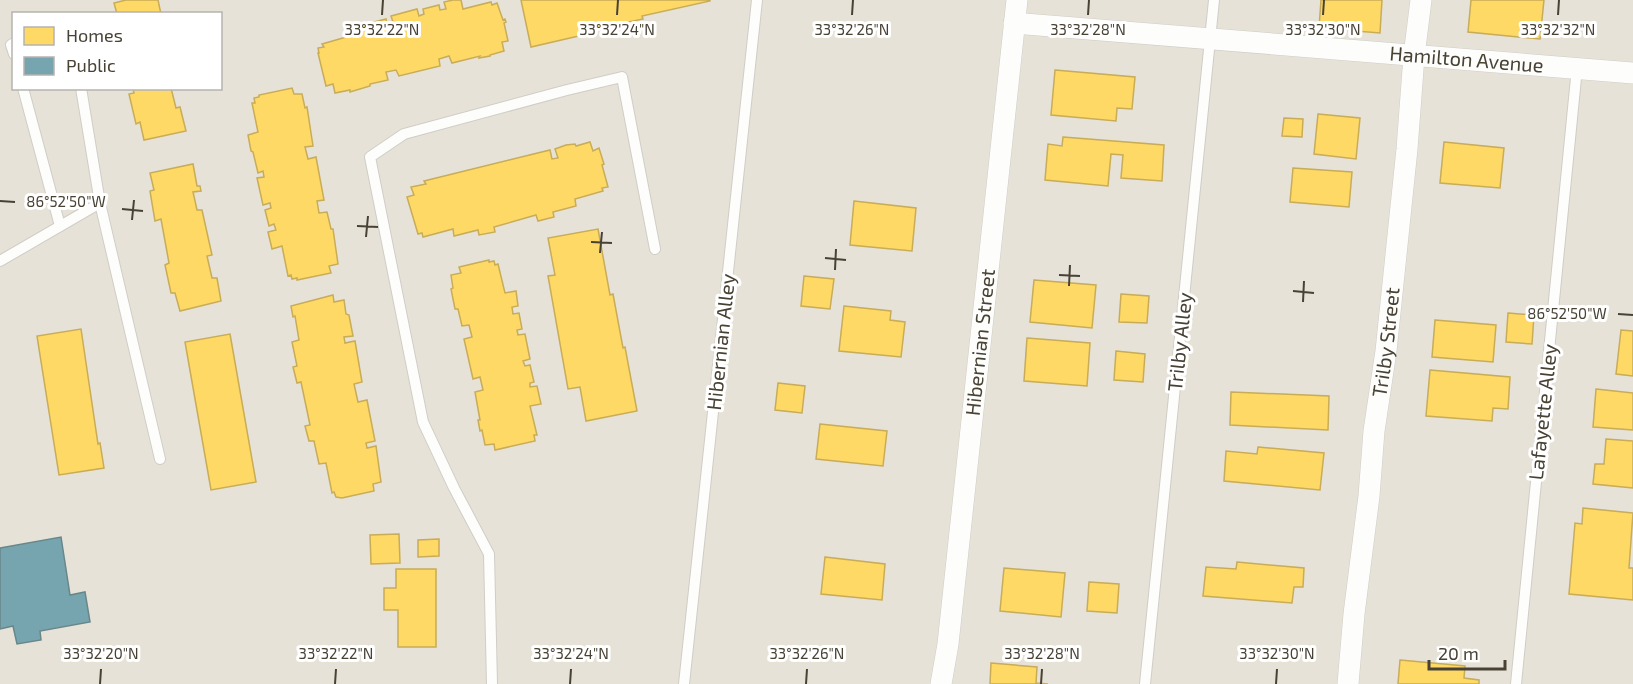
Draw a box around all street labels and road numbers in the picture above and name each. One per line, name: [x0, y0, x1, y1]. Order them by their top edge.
street label: Hamilton Avenue: [1389, 40, 1544, 77]
street label: Hibernian Street: [960, 267, 999, 417]
street label: Hibernian Alley: [701, 272, 739, 411]
street label: Trilby Street: [1366, 286, 1404, 399]
street label: Trilby Alley: [1162, 291, 1196, 393]
street label: Lafayette Alley: [1523, 342, 1561, 481]

